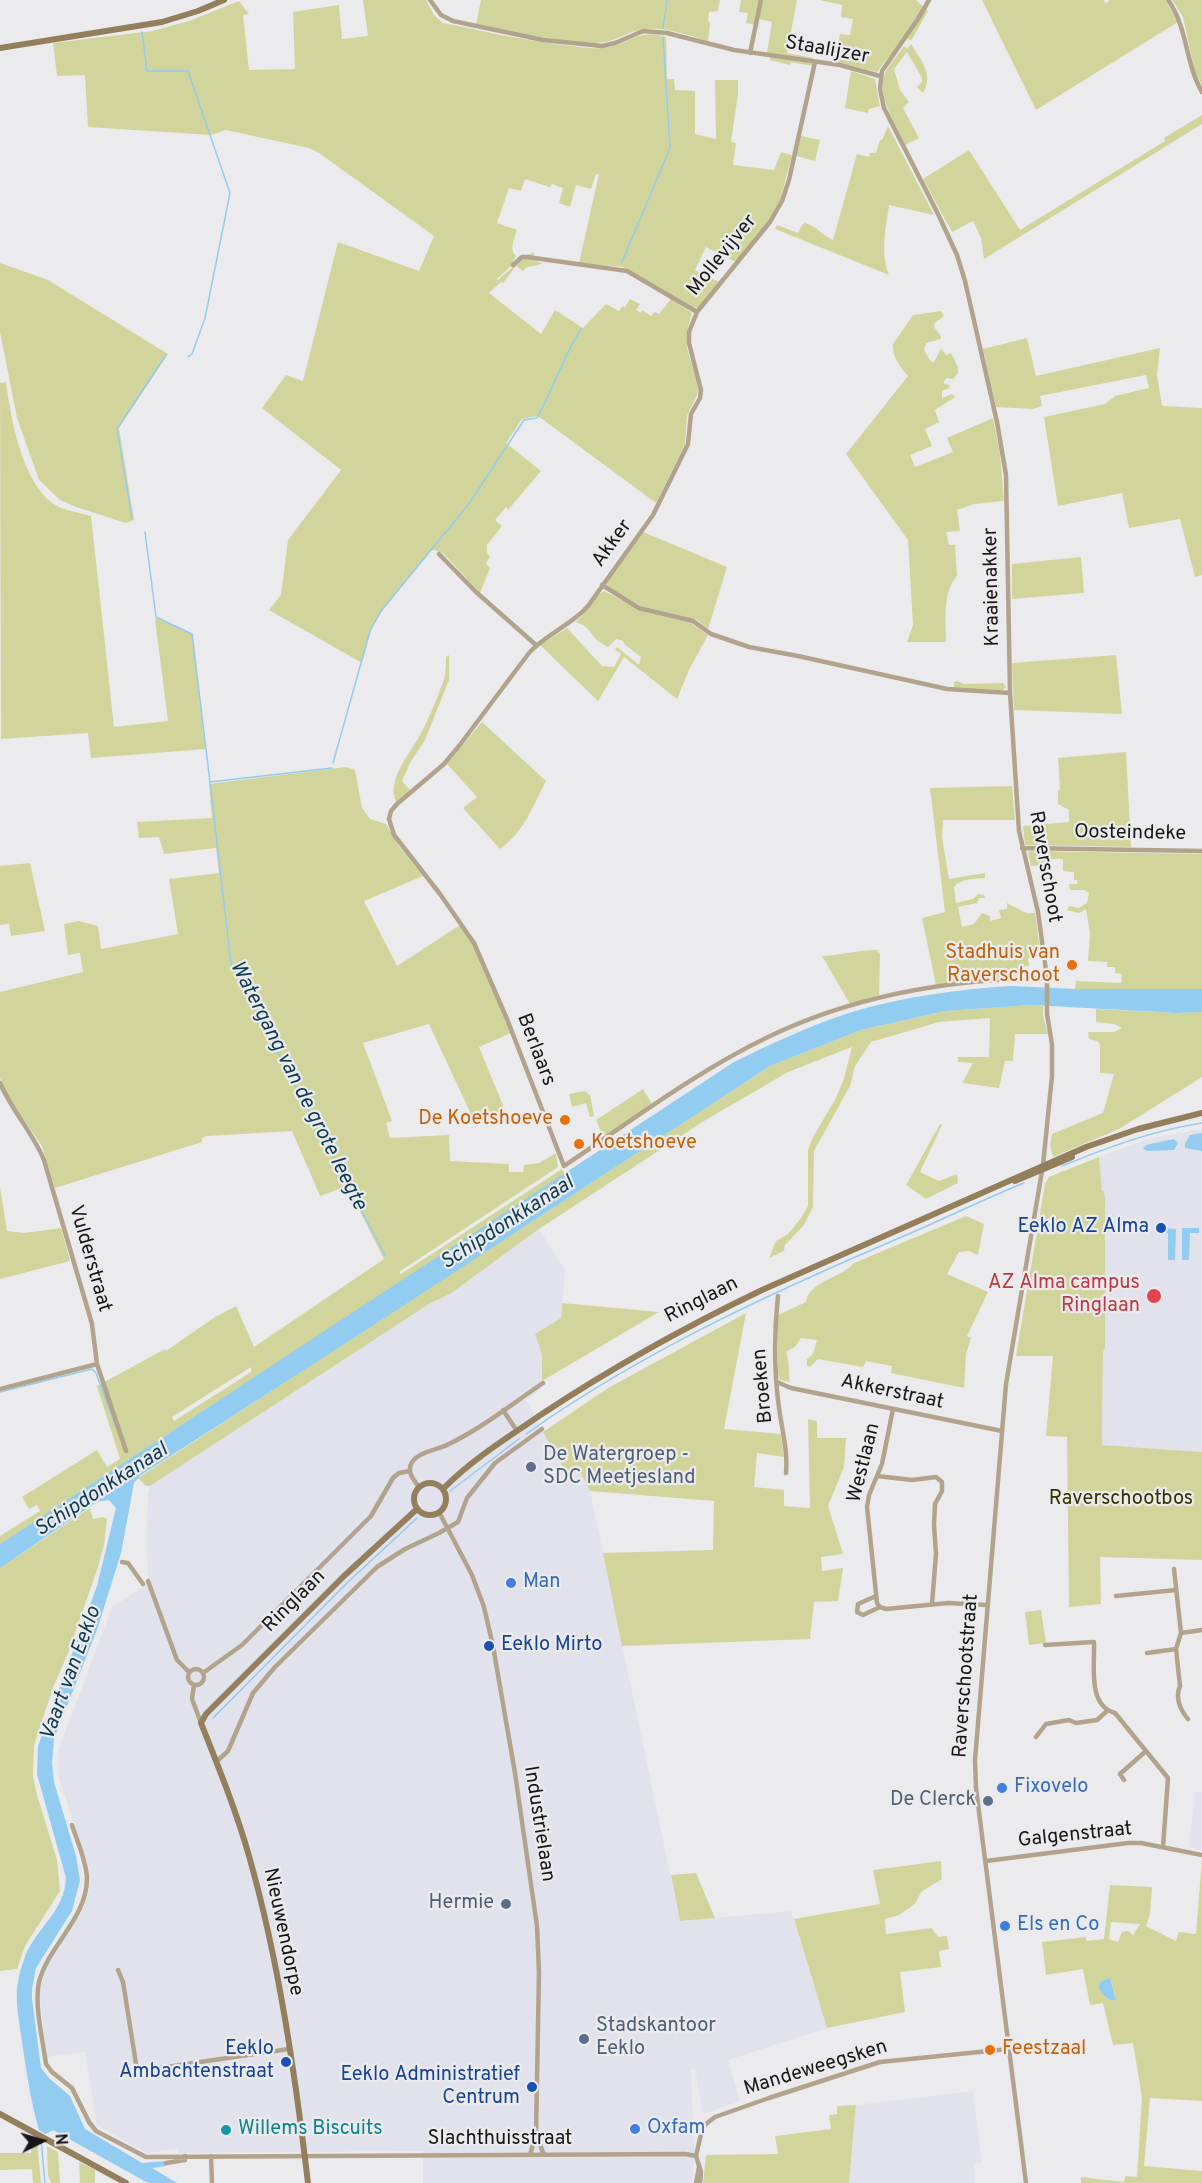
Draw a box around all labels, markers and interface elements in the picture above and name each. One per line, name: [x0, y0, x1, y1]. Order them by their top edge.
street label: Staalijzer: [783, 32, 871, 70]
street label: Mollevijver: [683, 210, 763, 302]
street label: Akker: [588, 516, 638, 572]
street label: Kraaienakker: [980, 527, 1006, 647]
street label: Raverschoot: [1022, 809, 1066, 925]
street label: Oosteindeke: [1074, 821, 1186, 847]
place label: Stadhuis van Raverschoot: [945, 942, 1060, 989]
water label: Watergang van de grote leegte: [223, 957, 371, 1215]
marker: Stadhuis van Raverschoot: [1065, 958, 1079, 972]
street label: Berlaars: [510, 1010, 560, 1090]
place label: De Koetshoeve: [418, 1108, 553, 1132]
marker: De Koetshoeve: [558, 1113, 572, 1127]
place label: Koetshoeve: [591, 1132, 697, 1156]
marker: Koetshoeve: [572, 1137, 586, 1151]
water label: Schipdonkkanaal: [437, 1172, 579, 1276]
street label: Vulderstraat: [62, 1203, 116, 1315]
place label: Eeklo AZ Alma: [1018, 1216, 1149, 1240]
marker: Eeklo AZ Alma: [1154, 1221, 1168, 1235]
street label: Ringlaan: [661, 1272, 743, 1330]
place label: AZ Alma campus Ringlaan: [988, 1272, 1140, 1319]
marker: AZ Alma campus Ringlaan: [1145, 1287, 1163, 1305]
street label: Broeken: [749, 1348, 779, 1424]
street label: Akkerstraat: [838, 1370, 946, 1416]
street label: Westlaan: [844, 1421, 886, 1505]
water label: Schipdonkkanaal: [31, 1439, 173, 1543]
place label: De Watergroep - SDC Meetjesland: [543, 1444, 695, 1491]
marker: De Watergroep - SDC Meetjesland: [524, 1460, 538, 1474]
park label: Raverschootbos: [1049, 1488, 1193, 1512]
street label: Ringlaan: [259, 1566, 331, 1638]
place label: Man: [523, 1571, 561, 1595]
marker: Man: [504, 1576, 518, 1590]
street label: Raverschootstraat: [949, 1593, 985, 1759]
water label: Vaart van Eeklo: [36, 1604, 108, 1744]
place label: Eeklo Mirto: [501, 1634, 603, 1658]
marker: Eeklo Mirto: [482, 1639, 496, 1653]
street label: Industrielaan: [517, 1764, 559, 1884]
place label: Fixovelo: [1014, 1776, 1088, 1800]
marker: Fixovelo: [995, 1781, 1009, 1795]
place label: De Clerck: [890, 1789, 976, 1813]
marker: De Clerck: [981, 1794, 995, 1808]
street label: Galgenstraat: [1017, 1818, 1133, 1854]
street label: Nieuwendorpe: [257, 1866, 307, 1998]
place label: Hermie: [429, 1892, 494, 1916]
marker: Hermie: [499, 1897, 513, 1911]
place label: Els en Co: [1017, 1914, 1099, 1938]
marker: Els en Co: [998, 1919, 1012, 1933]
place label: Stadskantoor Eeklo: [596, 2015, 716, 2062]
marker: Stadskantoor Eeklo: [577, 2032, 591, 2046]
street label: Mandeweegsken: [741, 2036, 891, 2102]
place label: Eeklo Ambachtenstraat: [119, 2038, 274, 2085]
place label: Feestzaal: [1002, 2038, 1086, 2062]
marker: Feestzaal: [983, 2043, 997, 2057]
marker: Eeklo Ambachtenstraat: [279, 2055, 293, 2069]
place label: Eeklo Administratief Centrum: [340, 2064, 520, 2111]
marker: Eeklo Administratief Centrum: [525, 2080, 539, 2094]
north arrow: [12, 2111, 72, 2171]
place label: Oxfam: [647, 2117, 705, 2141]
place label: Willems Biscuits: [238, 2118, 383, 2142]
marker: Oxfam: [628, 2122, 642, 2136]
marker: Willems Biscuits: [219, 2123, 233, 2137]
street label: Slachthuisstraat: [428, 2128, 572, 2152]
text: N: [49, 2133, 70, 2146]

